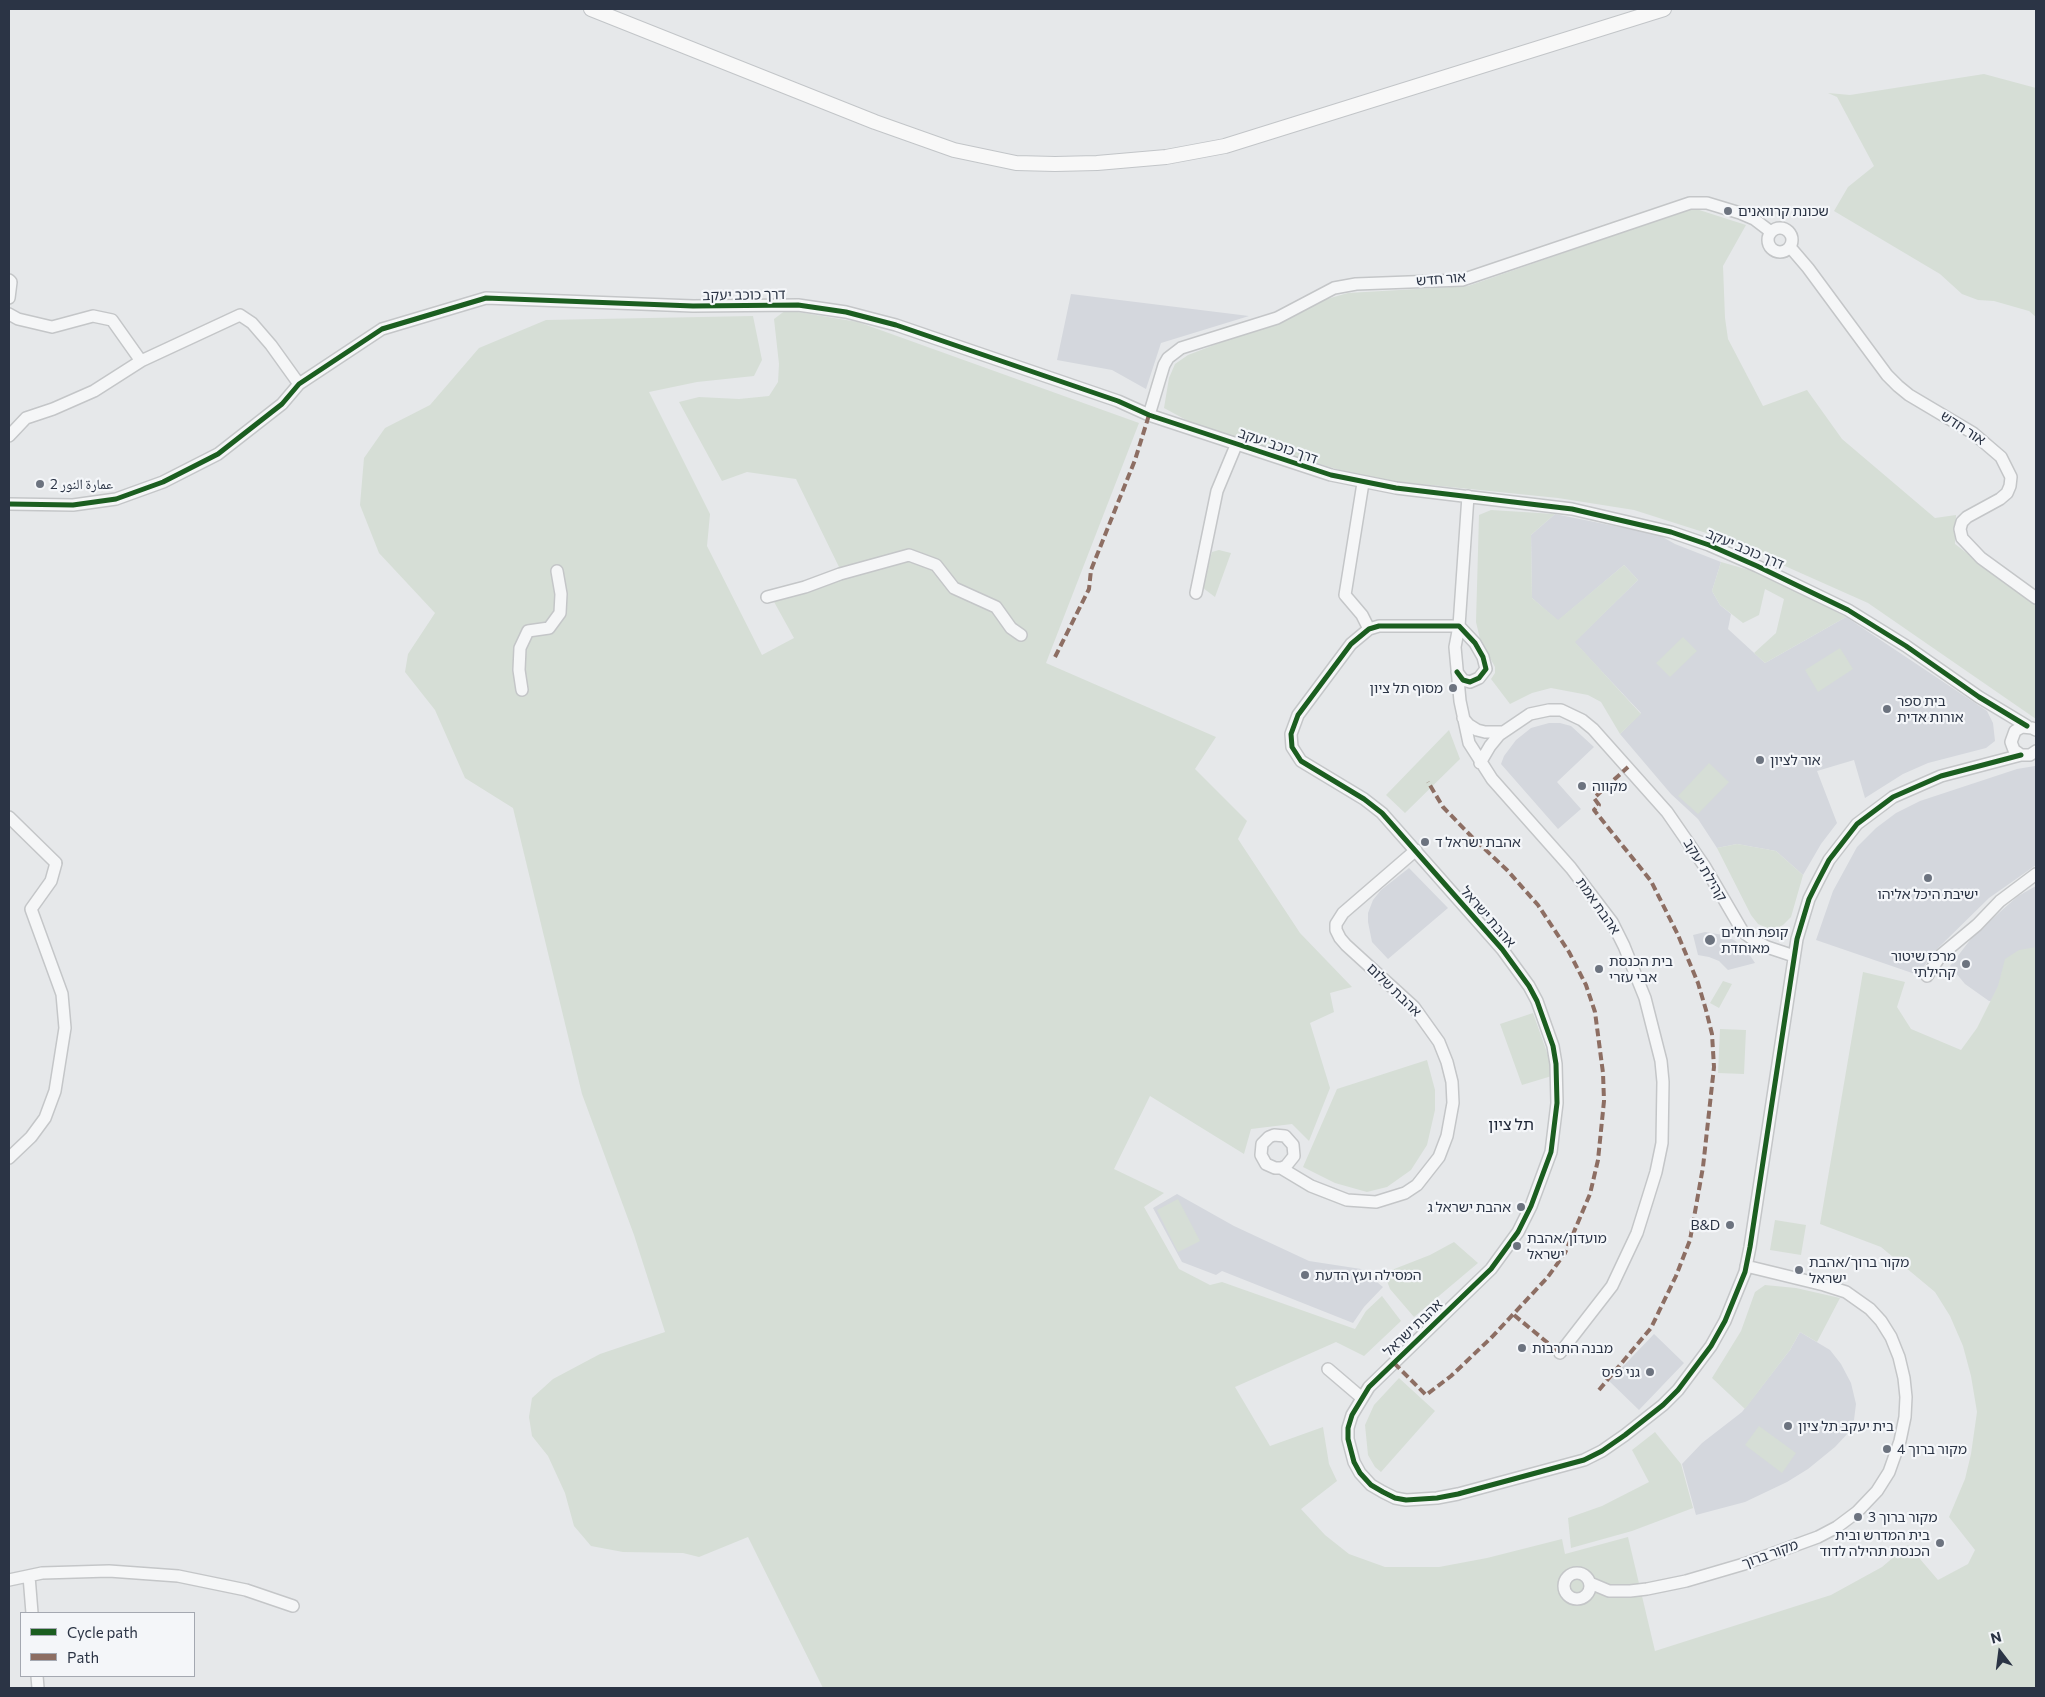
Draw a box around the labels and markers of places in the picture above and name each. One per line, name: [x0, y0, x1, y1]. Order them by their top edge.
place label: שכונת קרוואנים: [1738, 203, 1829, 219]
marker: שכונת קרוואנים: [1722, 205, 1734, 217]
place label: عمارة النور 2: [50, 476, 113, 492]
marker: عمارة النور 2: [34, 478, 46, 490]
place label: מסוף תל ציון: [1370, 680, 1443, 696]
marker: מסוף תל ציון: [1447, 682, 1459, 694]
place label: בית ספר אורות אדית: [1897, 693, 1964, 726]
marker: בית ספר אורות אדית: [1881, 703, 1893, 715]
place label: אור לציון: [1770, 752, 1821, 768]
marker: אור לציון: [1754, 754, 1766, 766]
place label: מקווה: [1592, 778, 1627, 794]
marker: מקווה: [1576, 780, 1588, 792]
place label: אהבת ישראל ד: [1435, 834, 1521, 850]
marker: אהבת ישראל ד: [1419, 836, 1431, 848]
marker: ישיבת היכל אליהו: [1922, 872, 1934, 884]
place label: ישיבת היכל אליהו: [1878, 886, 1978, 902]
place label: קופת חולים מאוחדת: [1721, 924, 1788, 956]
marker: קופת חולים מאוחדת: [1703, 933, 1717, 947]
place label: מרכז שיטור קהילתי: [1891, 948, 1956, 980]
place label: בית הכנסת אבי עזרי: [1609, 953, 1673, 986]
marker: מרכז שיטור קהילתי: [1960, 958, 1972, 970]
marker: בית הכנסת אבי עזרי: [1593, 963, 1605, 975]
place label: אהבת ישראל ג: [1428, 1199, 1511, 1215]
marker: אהבת ישראל ג: [1515, 1201, 1527, 1213]
place label: B&D: [1690, 1217, 1720, 1233]
marker: B&D: [1724, 1219, 1736, 1231]
place label: מועדון/אהבת ישראל: [1527, 1230, 1607, 1262]
marker: מועדון/אהבת ישראל: [1511, 1240, 1523, 1252]
place label: מקור ברוך/אהבת ישראל: [1809, 1254, 1909, 1286]
marker: מקור ברוך/אהבת ישראל: [1793, 1264, 1805, 1276]
place label: המסילה ועץ הדעת: [1315, 1267, 1421, 1283]
marker: המסילה ועץ הדעת: [1299, 1269, 1311, 1281]
place label: מבנה התרבות: [1532, 1340, 1613, 1356]
marker: מבנה התרבות: [1516, 1342, 1528, 1354]
place label: גני פיס: [1601, 1364, 1640, 1380]
marker: גני פיס: [1644, 1366, 1656, 1378]
place label: בית יעקב תל ציון: [1798, 1418, 1894, 1434]
marker: בית יעקב תל ציון: [1782, 1420, 1794, 1432]
place label: מקור ברוך 4: [1897, 1441, 1967, 1457]
marker: מקור ברוך 4: [1881, 1443, 1893, 1455]
place label: מקור ברוך 3: [1868, 1509, 1938, 1525]
marker: מקור ברוך 3: [1852, 1511, 1864, 1523]
place label: בית המדרש ובית הכנסת תהילה לדוד: [1819, 1527, 1930, 1560]
marker: בית המדרש ובית הכנסת תהילה לדוד: [1934, 1537, 1946, 1549]

